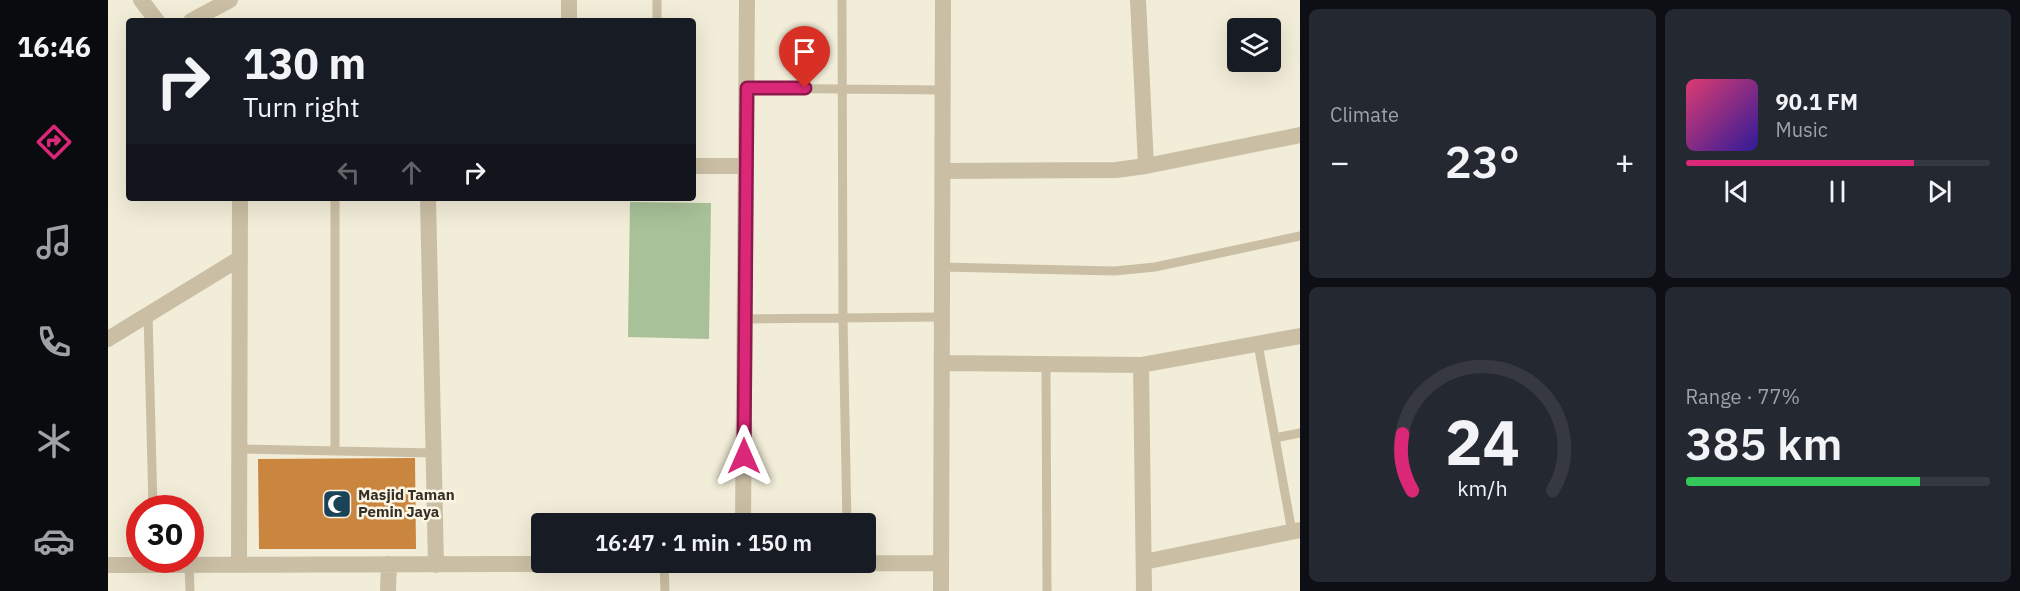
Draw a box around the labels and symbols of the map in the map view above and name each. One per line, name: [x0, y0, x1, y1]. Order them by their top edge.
pin: [779, 26, 830, 88]
position arrow: [712, 424, 776, 488]
place label: Masjid Taman Pemin Jaya: [358, 485, 455, 521]
mosque icon: Masjid Taman Pemin Jaya: [321, 488, 353, 520]
speed limit sign: 30: [126, 495, 204, 573]

